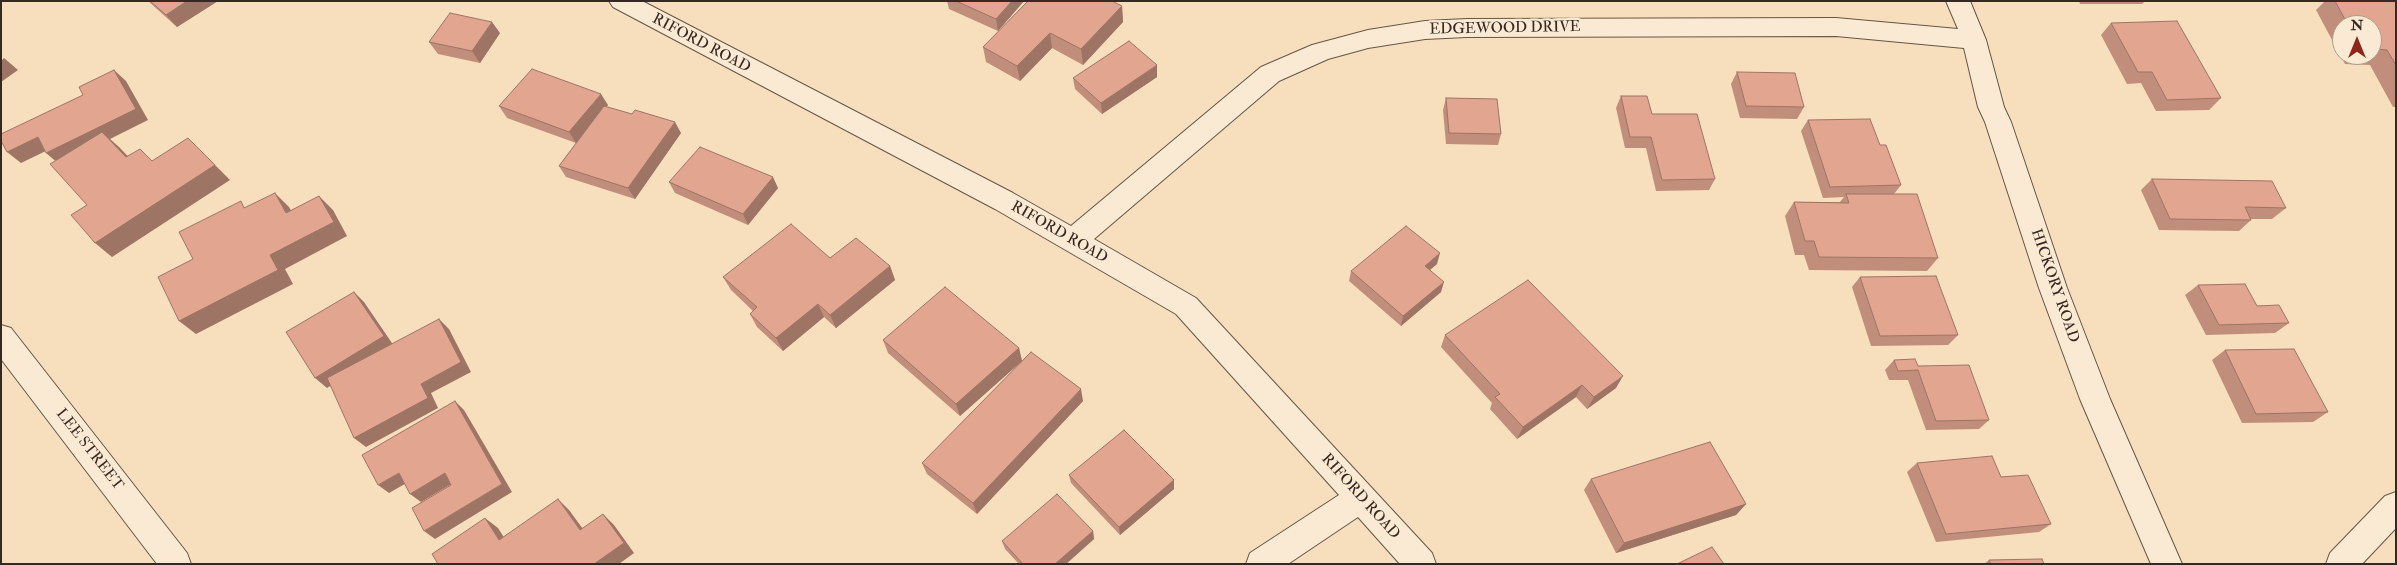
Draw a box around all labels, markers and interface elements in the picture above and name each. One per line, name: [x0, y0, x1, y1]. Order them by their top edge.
street label: RIFORD ROAD: [649, 11, 753, 77]
north arrow: [2332, 15, 2382, 65]
text: N: [2351, 17, 2363, 34]
street label: EDGEWOOD DRIVE: [1429, 19, 1581, 39]
street label: RIFORD ROAD: [1007, 198, 1111, 268]
street label: HICKORY ROAD: [2026, 227, 2082, 345]
street label: LEE STREET: [52, 406, 126, 494]
street label: RIFORD ROAD: [1317, 451, 1403, 543]

